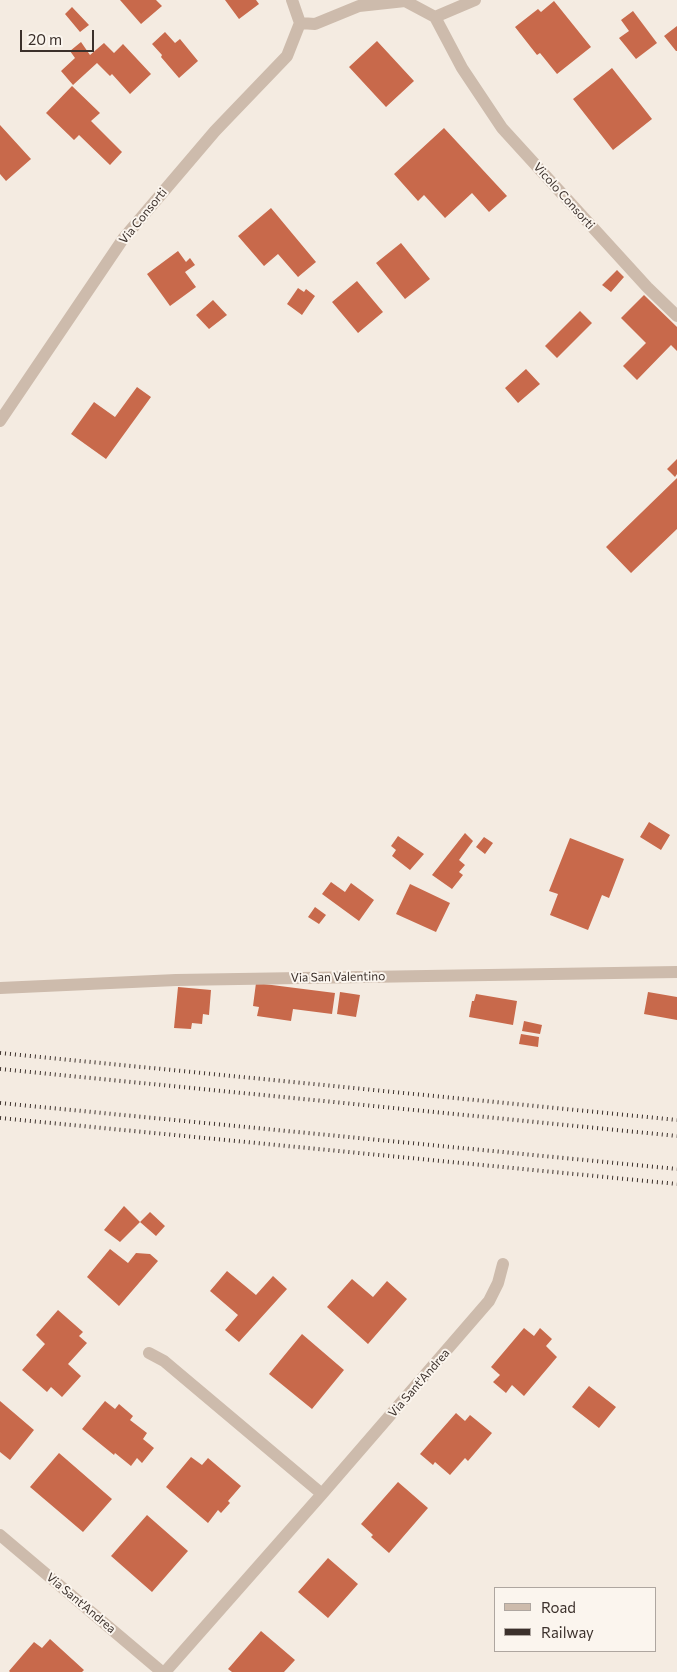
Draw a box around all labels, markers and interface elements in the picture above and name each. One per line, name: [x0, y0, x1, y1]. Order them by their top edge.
scale bar: [22, 20, 96, 52]
text: 20 m: [28, 30, 62, 48]
street label: Vicolo Consorti: [530, 160, 598, 232]
street label: Via Consorti: [116, 185, 170, 247]
street label: Via San Valentino: [291, 969, 385, 985]
street label: Via Sant'Andrea: [385, 1346, 453, 1420]
street label: Via Sant'Andrea: [43, 1570, 119, 1636]
legend: [494, 1587, 657, 1652]
text: Road: [541, 1598, 576, 1616]
text: Railway: [541, 1623, 594, 1641]

